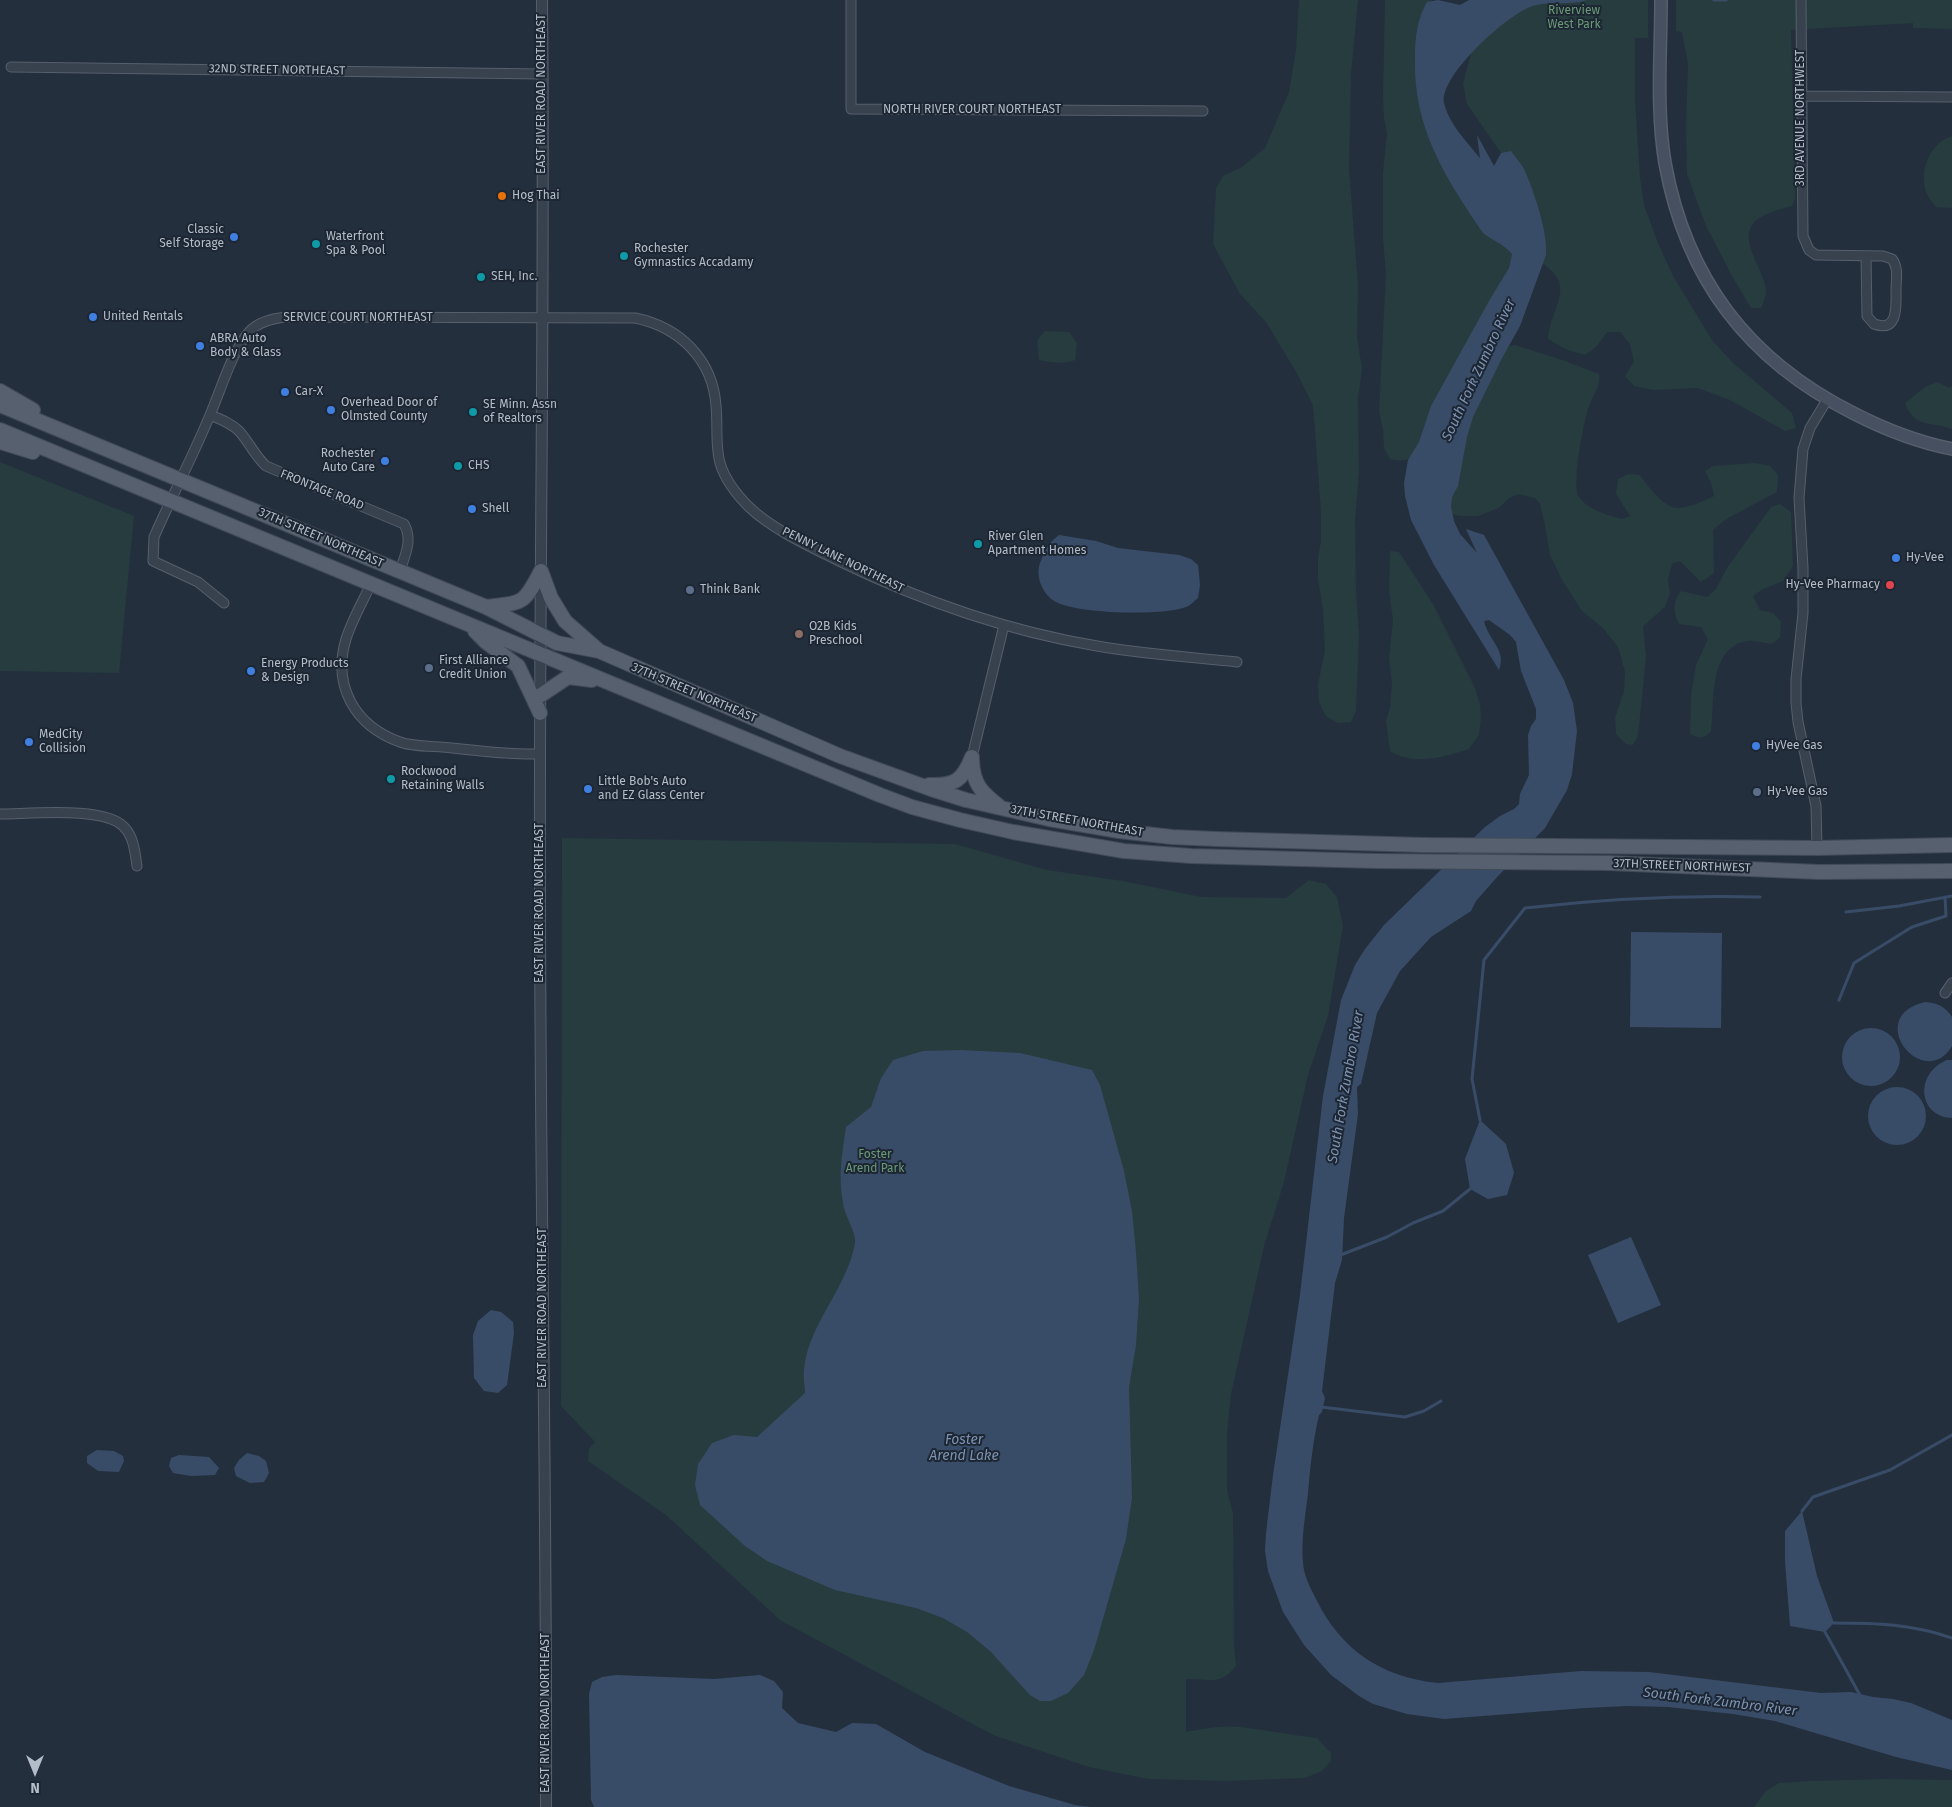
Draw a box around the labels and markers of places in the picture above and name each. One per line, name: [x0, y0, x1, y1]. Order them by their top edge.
place label: Hog Thai: [512, 189, 560, 203]
marker: Hog Thai: [496, 190, 508, 202]
place label: Classic Self Storage: [159, 223, 224, 251]
place label: Waterfront Spa & Pool: [326, 230, 385, 258]
marker: Classic Self Storage: [228, 231, 240, 243]
marker: Waterfront Spa & Pool: [310, 238, 322, 250]
place label: Rochester Gymnastics Accadamy: [634, 242, 753, 270]
marker: Rochester Gymnastics Accadamy: [618, 250, 630, 262]
place label: SEH, Inc.: [491, 270, 537, 284]
marker: SEH, Inc.: [475, 271, 487, 283]
place label: United Rentals: [103, 310, 183, 324]
marker: United Rentals: [87, 311, 99, 323]
place label: ABRA Auto Body & Glass: [210, 332, 281, 360]
marker: ABRA Auto Body & Glass: [194, 340, 206, 352]
place label: Car-X: [295, 385, 323, 399]
marker: Car-X: [279, 386, 291, 398]
place label: Overhead Door of Olmsted County: [341, 396, 437, 424]
place label: SE Minn. Assn of Realtors: [483, 398, 557, 426]
marker: Overhead Door of Olmsted County: [325, 404, 337, 416]
marker: SE Minn. Assn of Realtors: [467, 406, 479, 418]
place label: Rochester Auto Care: [321, 447, 375, 475]
marker: Rochester Auto Care: [379, 455, 391, 467]
place label: CHS: [468, 459, 489, 473]
marker: CHS: [452, 460, 464, 472]
place label: Shell: [482, 502, 509, 516]
marker: Shell: [466, 503, 478, 515]
place label: River Glen Apartment Homes: [988, 530, 1086, 558]
marker: River Glen Apartment Homes: [972, 538, 984, 550]
place label: Hy-Vee: [1906, 551, 1944, 565]
marker: Hy-Vee: [1890, 552, 1902, 564]
place label: Hy-Vee Pharmacy: [1786, 578, 1880, 592]
marker: Hy-Vee Pharmacy: [1884, 579, 1896, 591]
place label: Think Bank: [700, 583, 760, 597]
marker: Think Bank: [684, 584, 696, 596]
place label: O2B Kids Preschool: [809, 620, 862, 648]
marker: O2B Kids Preschool: [793, 628, 805, 640]
place label: First Alliance Credit Union: [439, 654, 508, 682]
place label: Energy Products & Design: [261, 657, 348, 685]
marker: First Alliance Credit Union: [423, 662, 435, 674]
marker: Energy Products & Design: [245, 665, 257, 677]
place label: MedCity Collision: [39, 728, 86, 756]
marker: MedCity Collision: [23, 736, 35, 748]
place label: HyVee Gas: [1766, 739, 1822, 753]
marker: HyVee Gas: [1750, 740, 1762, 752]
place label: Rockwood Retaining Walls: [401, 765, 484, 793]
marker: Rockwood Retaining Walls: [385, 773, 397, 785]
place label: Little Bob's Auto and EZ Glass Center: [598, 775, 705, 803]
marker: Little Bob's Auto and EZ Glass Center: [582, 783, 594, 795]
place label: Hy-Vee Gas: [1767, 785, 1828, 799]
marker: Hy-Vee Gas: [1751, 786, 1763, 798]

